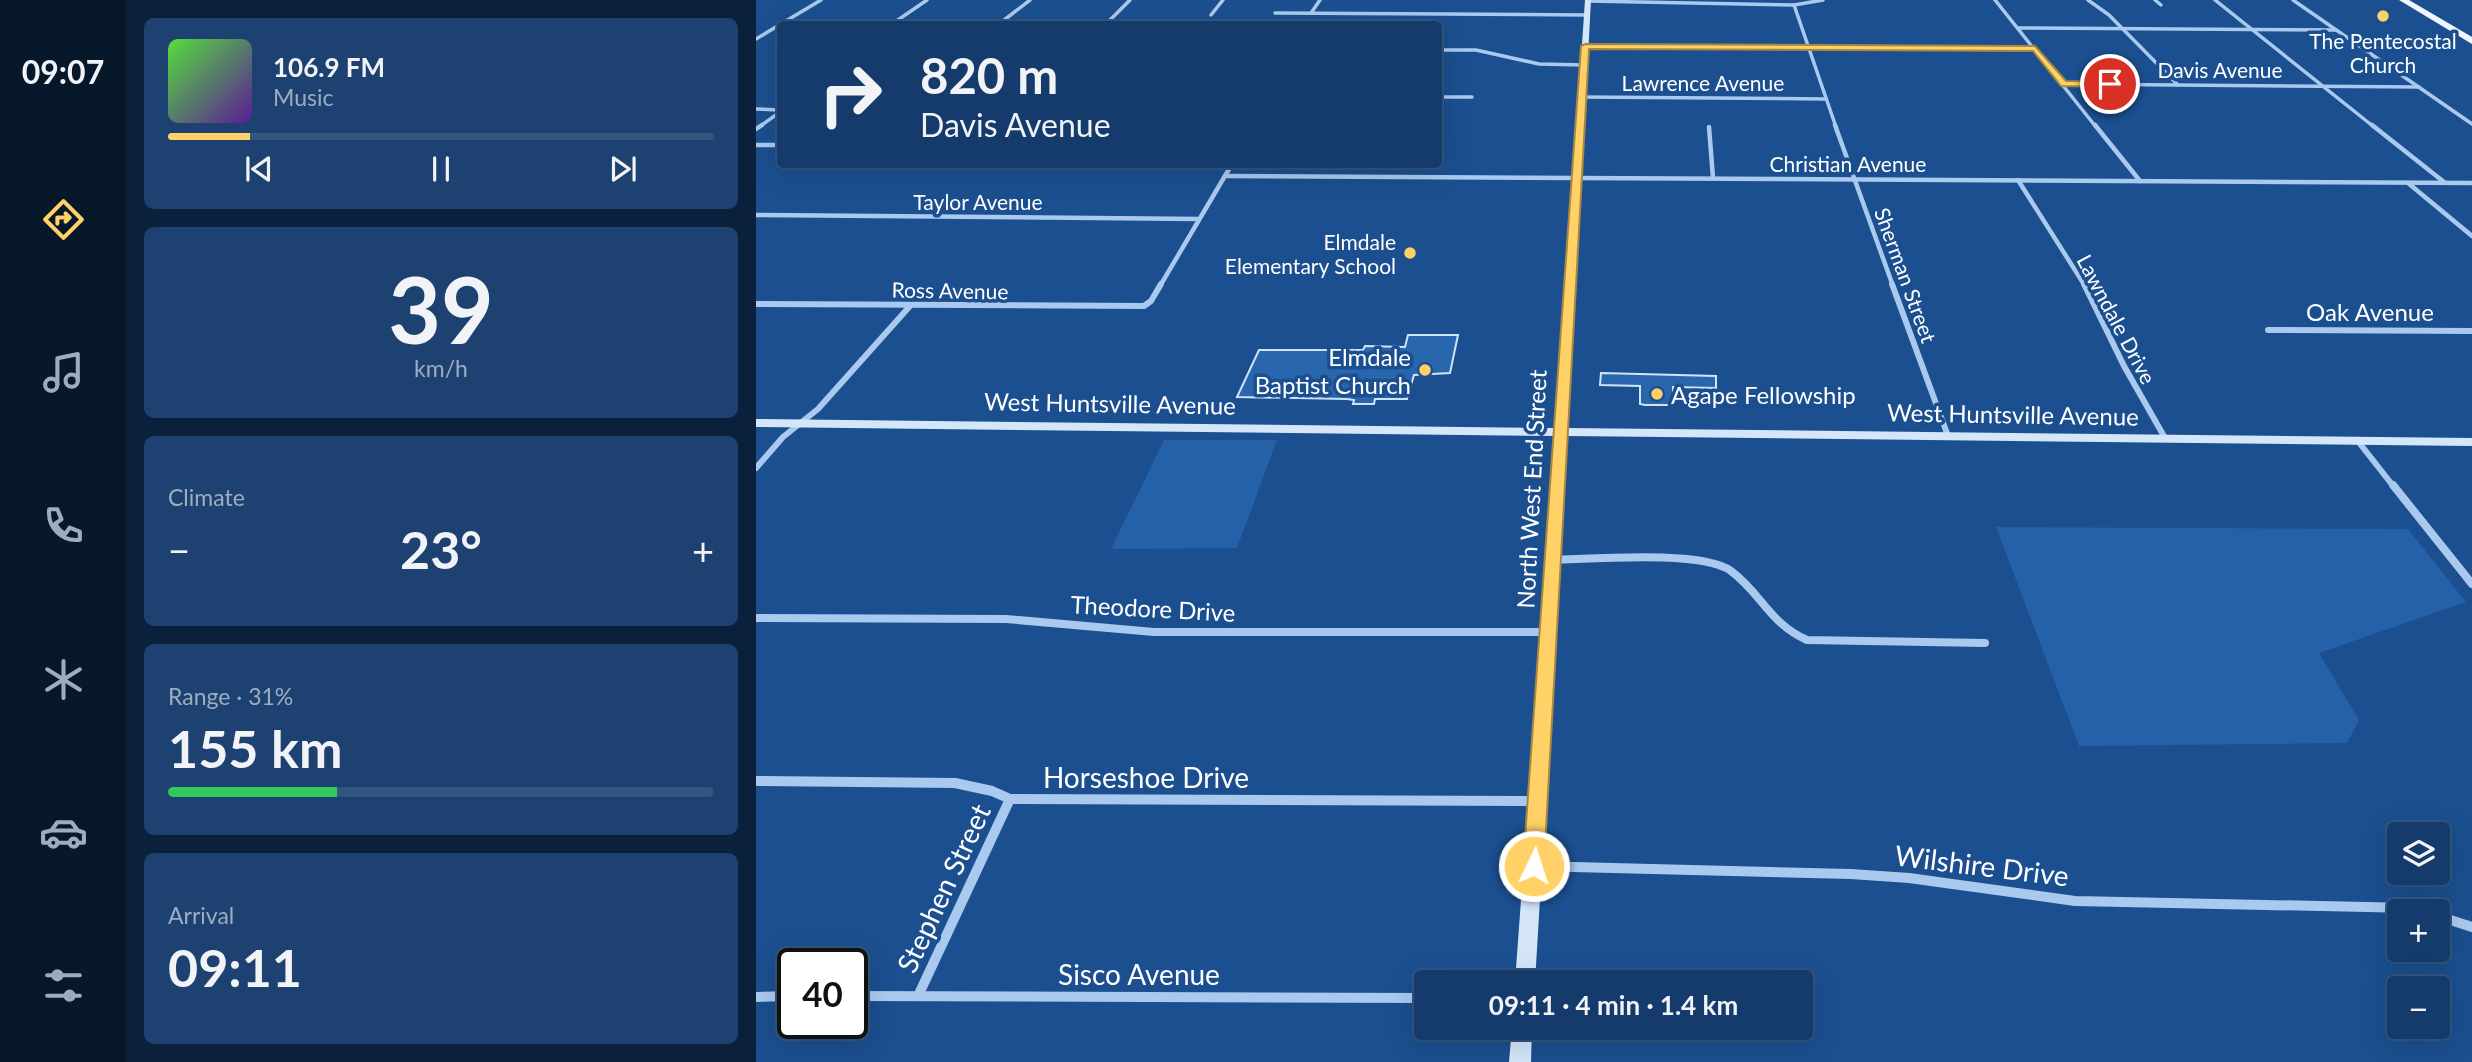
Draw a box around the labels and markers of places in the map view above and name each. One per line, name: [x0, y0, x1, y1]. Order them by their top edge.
marker: The Pentecostal Church: [2375, 8, 2391, 24]
place label: The Pentecostal Church: [2309, 28, 2457, 77]
pin: [2080, 54, 2140, 114]
place label: Elmdale Elementary School: [1225, 229, 1396, 278]
marker: Elmdale Elementary School: [1402, 245, 1418, 261]
place label: Elmdale Baptist Church: [1255, 342, 1411, 399]
marker: Elmdale Baptist Church: [1417, 362, 1433, 378]
place label: Agape Fellowship: [1671, 380, 1856, 409]
marker: Agape Fellowship: [1649, 386, 1665, 402]

